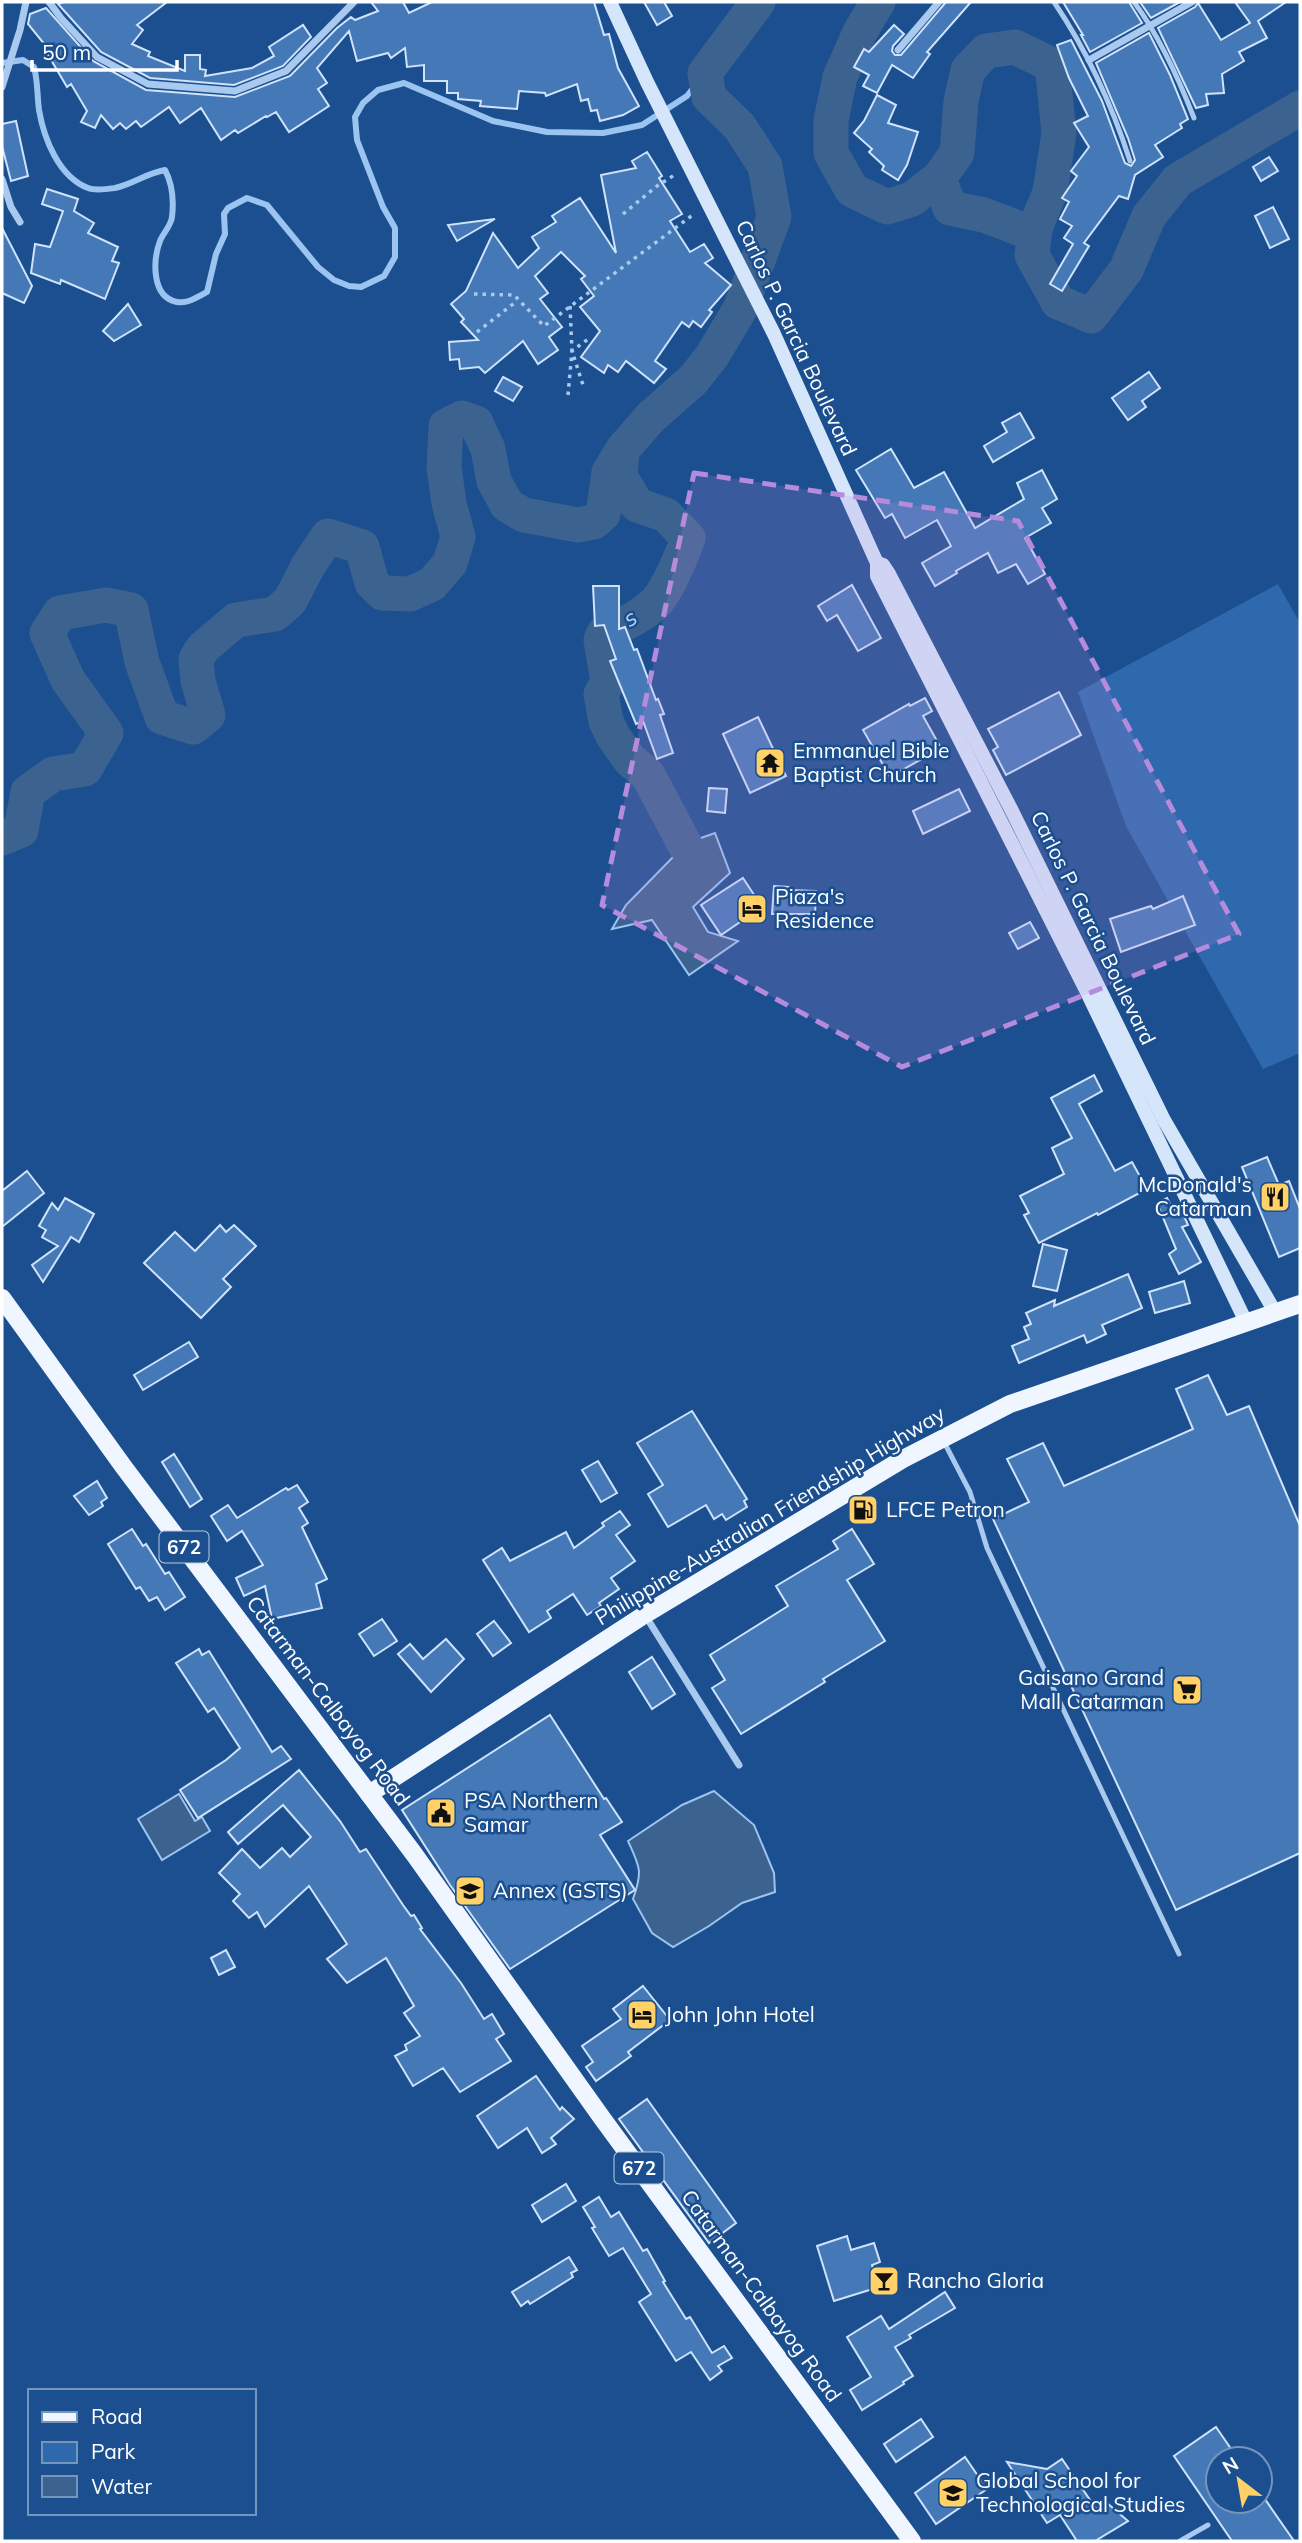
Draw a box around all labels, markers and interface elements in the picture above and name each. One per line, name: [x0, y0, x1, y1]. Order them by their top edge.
scale bar: [32, 28, 177, 72]
text: 50 m: [42, 39, 91, 65]
street label: Carlos P. Garcia Boulevard: [731, 216, 863, 460]
water label: s: [617, 602, 642, 633]
place label: Emmanuel Bible Baptist Church: [793, 737, 949, 787]
temple icon: Emmanuel Bible Baptist Church: [753, 746, 787, 780]
street label: Carlos P. Garcia Boulevard: [1026, 806, 1162, 1049]
place label: Piaza's Residence: [775, 883, 874, 933]
hotel icon: Piaza's Residence: [735, 892, 769, 926]
place label: McDonald's Catarman: [1138, 1171, 1252, 1221]
restaurant icon: McDonald's Catarman: [1258, 1180, 1292, 1214]
street label: Philippine-Australian Friendship Highway: [590, 1400, 949, 1630]
fuel station icon: LFCE Petron: [846, 1493, 880, 1527]
place label: LFCE Petron: [886, 1496, 1005, 1522]
road number: 672: [160, 1532, 208, 1562]
street label: Catarman-Calbayog Road: [241, 1590, 416, 1810]
place label: Gaisano Grand Mall Catarman: [1018, 1664, 1164, 1714]
supermarket icon: Gaisano Grand Mall Catarman: [1170, 1673, 1204, 1707]
place label: PSA Northern Samar: [464, 1787, 599, 1837]
public building icon: PSA Northern Samar: [424, 1796, 458, 1830]
school or university icon: Annex (GSTS): [453, 1874, 487, 1908]
place label: Annex (GSTS): [493, 1877, 628, 1903]
hotel icon: John John Hotel: [625, 1998, 659, 2032]
place label: John John Hotel: [665, 2001, 815, 2027]
road number: 672: [614, 2152, 664, 2184]
street label: Catarman-Calbayog Road: [676, 2184, 848, 2407]
bar icon: Rancho Gloria: [867, 2264, 901, 2298]
place label: Rancho Gloria: [907, 2267, 1044, 2293]
legend: [28, 2389, 256, 2515]
text: Road: [91, 2403, 142, 2429]
text: Park: [91, 2438, 135, 2464]
north arrow: [1204, 2445, 1274, 2515]
text: N: [1218, 2451, 1243, 2479]
place label: Global School for Technological Studies: [976, 2467, 1186, 2517]
text: Water: [91, 2473, 152, 2499]
school or university icon: Global School for Technological Studies: [936, 2476, 970, 2510]

